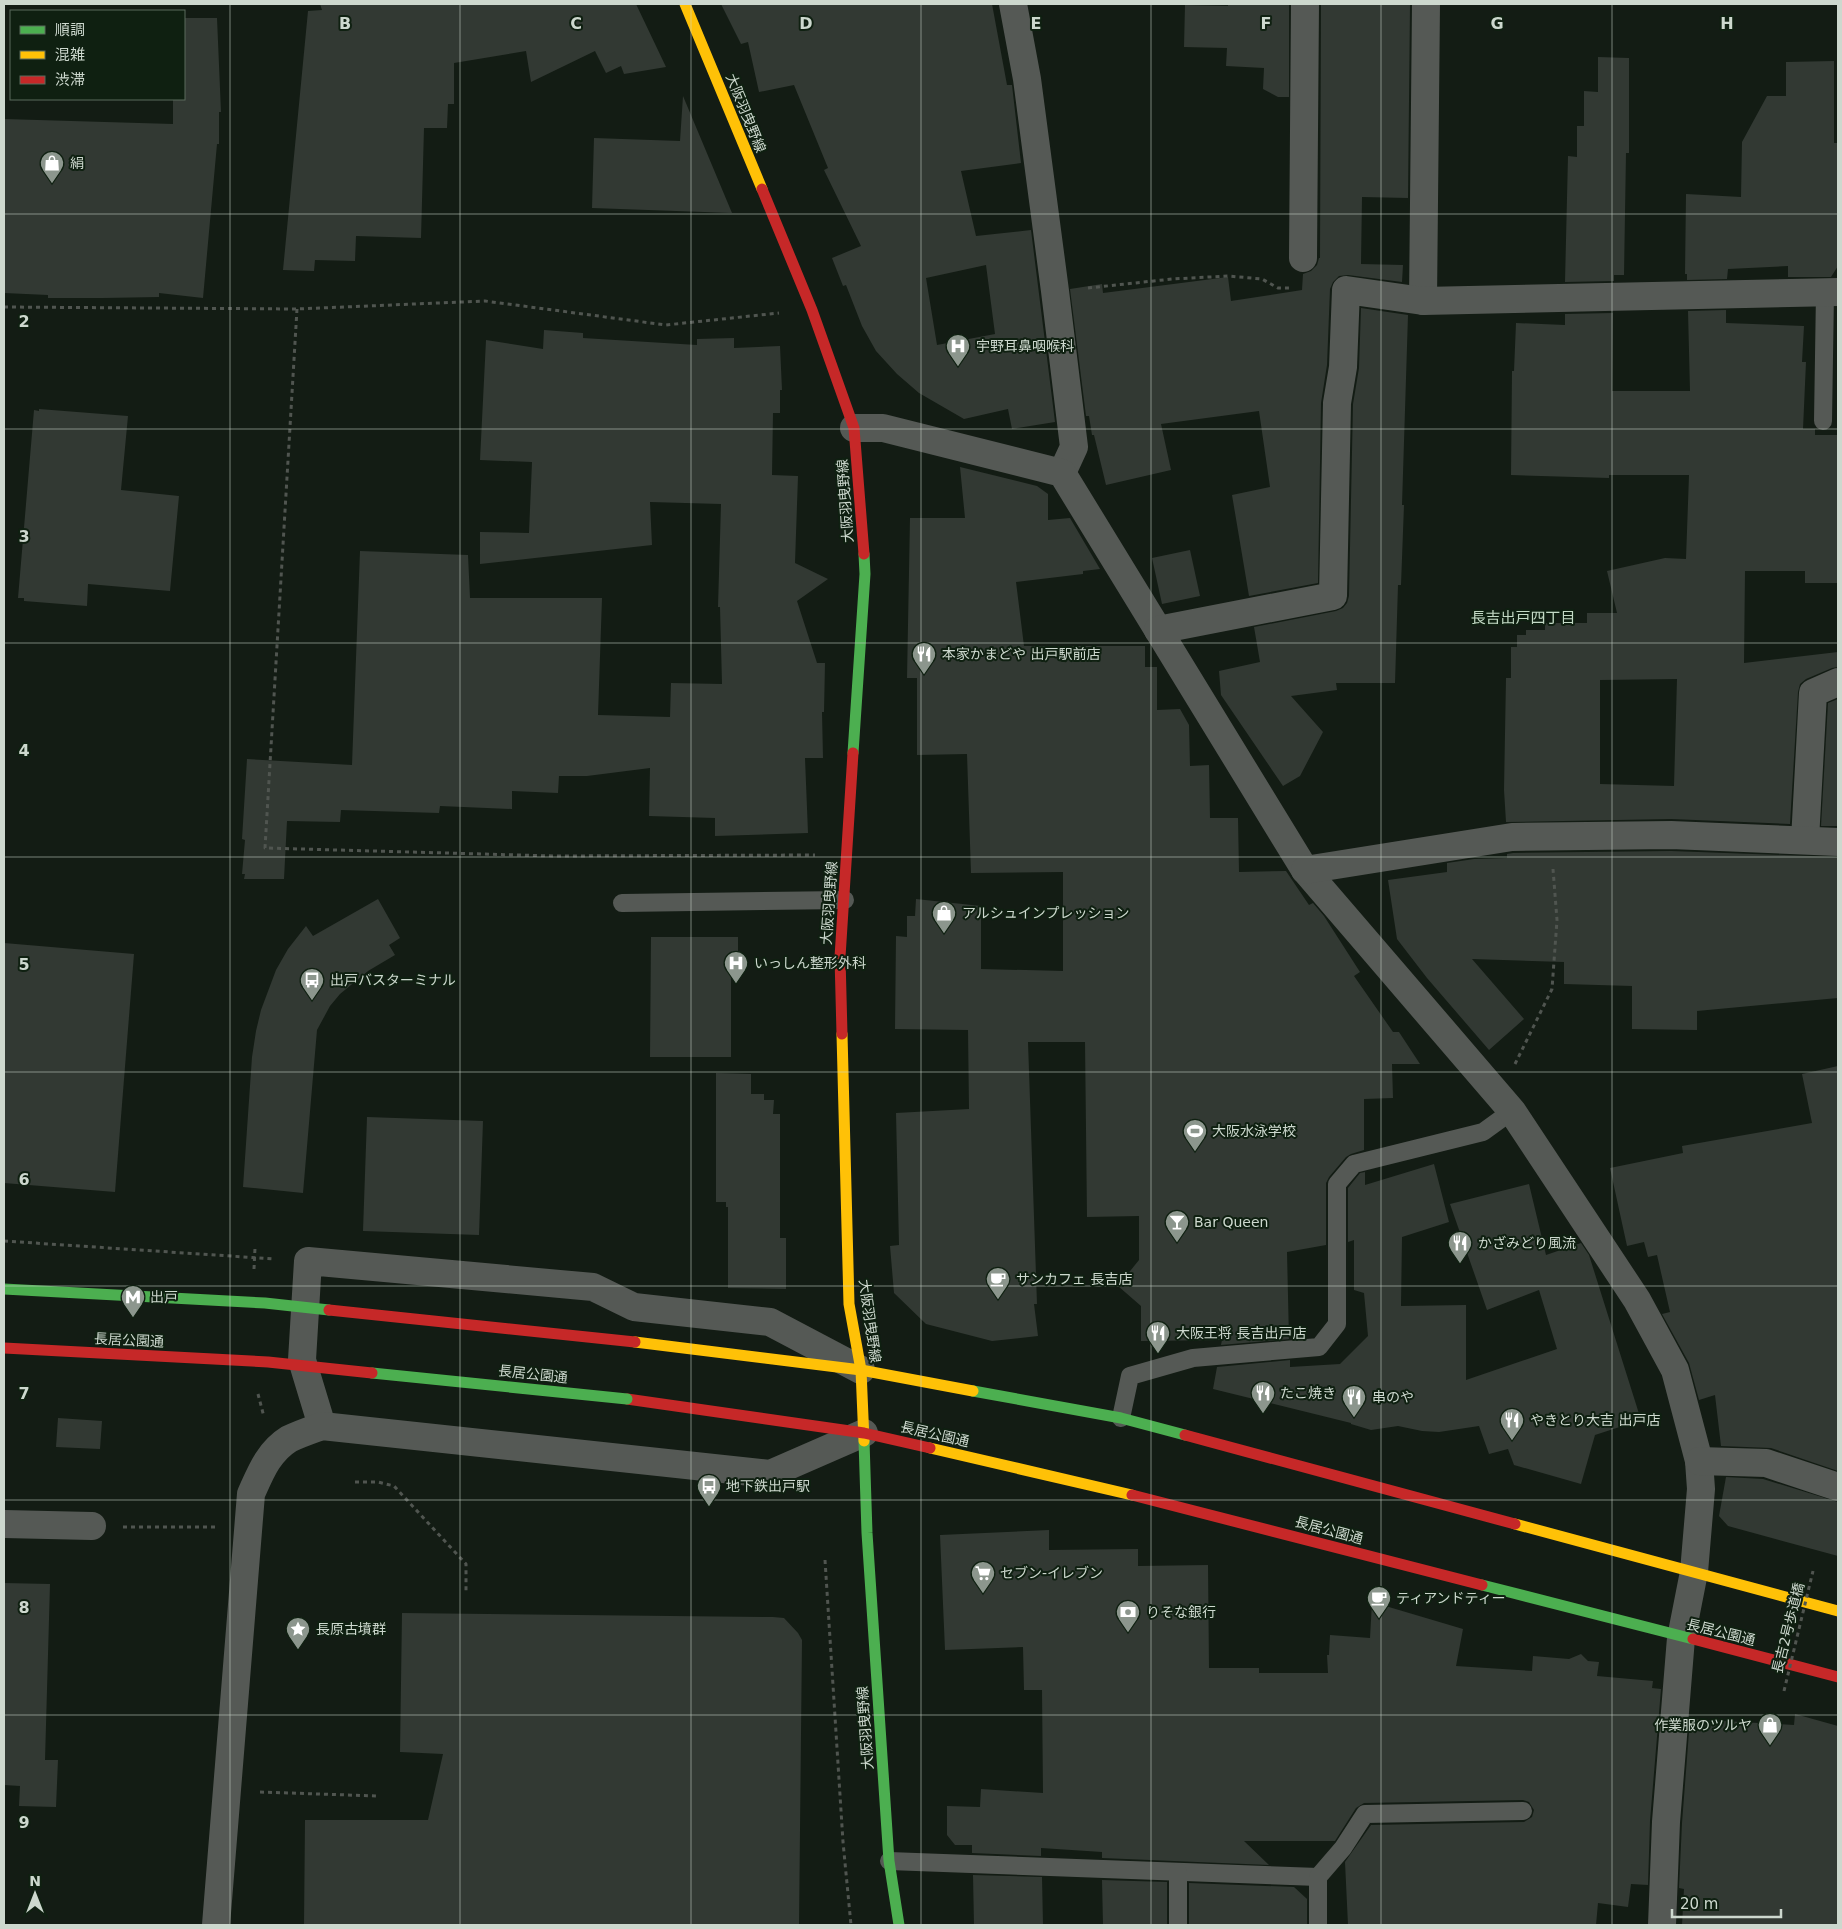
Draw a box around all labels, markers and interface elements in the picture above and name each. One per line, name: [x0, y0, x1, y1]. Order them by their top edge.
legend: [10, 10, 185, 100]
text: B: [339, 14, 351, 33]
text: C: [570, 14, 582, 33]
text: D: [799, 14, 813, 33]
text: E: [1031, 14, 1041, 33]
text: F: [1261, 14, 1271, 33]
text: G: [1490, 14, 1504, 33]
text: H: [1720, 14, 1734, 33]
text: 順調: [55, 21, 85, 39]
text: 混雑: [55, 46, 85, 64]
text: 渋滞: [55, 71, 85, 89]
street label: 大阪羽曳野線: [723, 71, 769, 155]
shop icon: 絹: [39, 150, 65, 184]
place label: 絹: [70, 155, 84, 171]
text: 2: [18, 312, 30, 331]
hospital icon: 宇野耳鼻咽喉科: [945, 333, 971, 367]
place label: 宇野耳鼻咽喉科: [976, 338, 1074, 354]
street label: 大阪羽曳野線: [834, 459, 856, 543]
text: 3: [18, 527, 30, 546]
district label: 長吉出戸四丁目: [1470, 609, 1576, 627]
restaurant icon: 本家かまどや 出戸駅前店: [911, 641, 937, 675]
place label: 本家かまどや 出戸駅前店: [942, 646, 1100, 662]
text: 4: [18, 741, 30, 760]
street label: 大阪羽曳野線: [818, 861, 840, 945]
shop icon: アルシュインプレッション: [931, 900, 957, 934]
place label: アルシュインプレッション: [962, 905, 1129, 921]
hospital icon: いっしん整形外科: [723, 950, 749, 984]
text: 5: [18, 955, 30, 974]
place label: いっしん整形外科: [754, 955, 866, 971]
bus stop icon: 出戸バスターミナル: [299, 967, 325, 1001]
place label: 出戸バスターミナル: [330, 972, 456, 988]
sports icon: 大阪水泳学校: [1182, 1118, 1208, 1152]
place label: 大阪水泳学校: [1212, 1123, 1296, 1139]
text: 6: [18, 1170, 30, 1189]
bar icon: Bar Queen: [1164, 1209, 1190, 1243]
place label: Bar Queen: [1194, 1214, 1268, 1230]
restaurant icon: かざみどり風流: [1447, 1230, 1473, 1264]
place label: かざみどり風流: [1478, 1235, 1576, 1251]
cafe icon: サンカフェ 長吉店: [985, 1266, 1011, 1300]
place label: サンカフェ 長吉店: [1016, 1271, 1132, 1287]
street label: 大阪羽曳野線: [856, 1278, 884, 1364]
metro station icon: 出戸: [120, 1284, 146, 1318]
place label: 出戸: [150, 1289, 178, 1305]
restaurant icon: 大阪王将 長吉出戸店: [1145, 1320, 1171, 1354]
place label: 大阪王将 長吉出戸店: [1176, 1325, 1306, 1341]
street label: 長居公園通: [94, 1330, 164, 1350]
street label: 長居公園通: [497, 1362, 569, 1386]
restaurant icon: たこ焼き: [1250, 1380, 1276, 1414]
text: 7: [18, 1384, 30, 1403]
restaurant icon: 串のや: [1341, 1384, 1367, 1418]
place label: たこ焼き: [1280, 1385, 1336, 1401]
place label: 串のや: [1372, 1389, 1414, 1405]
restaurant icon: やきとり大吉 出戸店: [1499, 1407, 1525, 1441]
place label: やきとり大吉 出戸店: [1530, 1412, 1660, 1428]
street label: 長居公園通: [899, 1418, 971, 1450]
bus stop icon: 地下鉄出戸駅: [696, 1473, 722, 1507]
place label: 地下鉄出戸駅: [726, 1478, 810, 1494]
street label: 長居公園通: [1293, 1513, 1365, 1547]
supermarket icon: セブン-イレブン: [970, 1560, 996, 1594]
place label: セブン-イレブン: [1000, 1565, 1103, 1581]
street label: 長吉2号歩道橋: [1769, 1581, 1807, 1675]
cafe icon: ティアンドティー: [1366, 1585, 1392, 1619]
place label: ティアンドティー: [1396, 1590, 1506, 1606]
text: 8: [18, 1598, 30, 1617]
bank icon: りそな銀行: [1115, 1599, 1141, 1633]
place label: りそな銀行: [1146, 1604, 1216, 1620]
place icon: 長原古墳群: [285, 1616, 311, 1650]
street label: 長居公園通: [1685, 1616, 1757, 1648]
place label: 長原古墳群: [316, 1621, 386, 1637]
street label: 大阪羽曳野線: [854, 1686, 876, 1770]
shop icon: 作業服のツルヤ: [1757, 1712, 1783, 1746]
place label: 作業服のツルヤ: [1654, 1717, 1752, 1733]
text: 9: [18, 1813, 30, 1832]
north arrow: [10, 1869, 60, 1919]
text: N: [29, 1873, 41, 1889]
scale bar: [1672, 1886, 1781, 1918]
text: 20 m: [1680, 1895, 1718, 1913]

